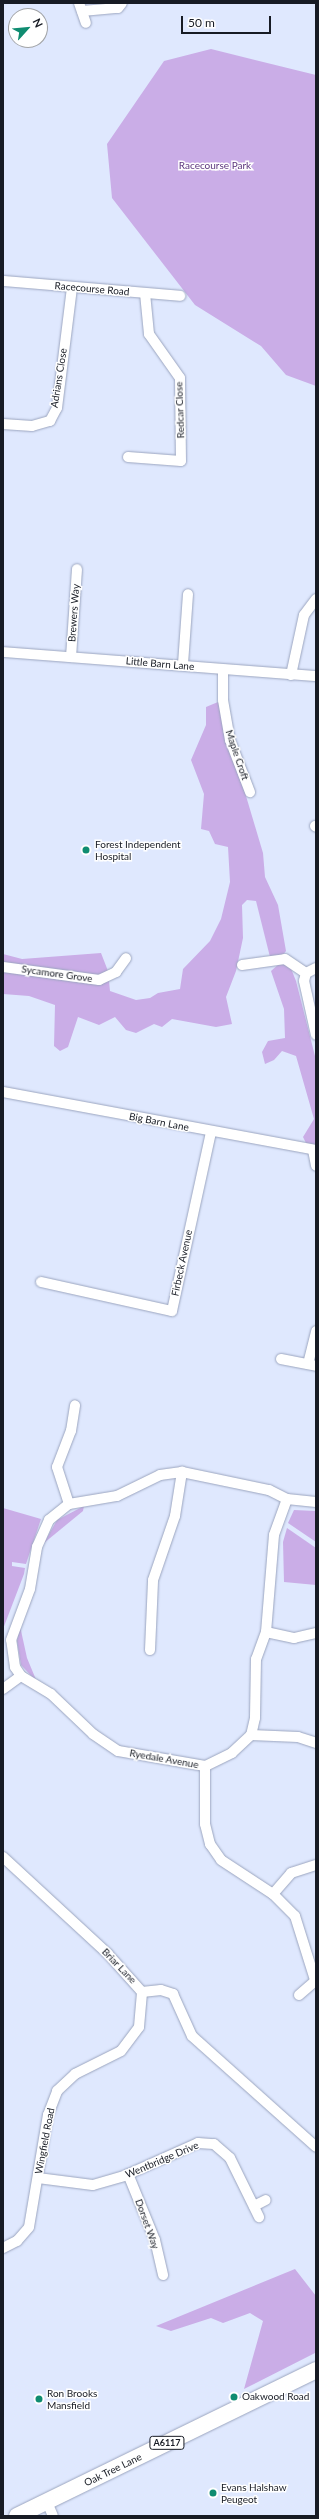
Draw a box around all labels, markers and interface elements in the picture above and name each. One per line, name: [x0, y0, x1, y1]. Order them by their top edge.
north arrow: [8, 8, 48, 48]
scale bar: [183, 8, 273, 34]
text: 50 m: [188, 15, 215, 30]
text: N: [31, 16, 46, 30]
park label: Racecourse Park: [179, 160, 251, 172]
street label: Racecourse Road: [54, 280, 130, 298]
street label: Adrians Close: [48, 347, 70, 409]
street label: Redcar Close: [173, 381, 187, 439]
street label: Brewers Way: [66, 583, 82, 643]
street label: Little Barn Lane: [125, 655, 195, 673]
street label: Maple Croft: [223, 728, 251, 782]
place label: Forest Independent Hospital: [95, 838, 181, 862]
marker: Forest Independent Hospital: [80, 844, 92, 856]
street label: Sycamore Grove: [21, 963, 93, 985]
street label: Big Barn Lane: [128, 1110, 190, 1134]
street label: Firbeck Avenue: [169, 1228, 195, 1298]
street label: Ryedale Avenue: [128, 1747, 200, 1771]
street label: Briar Lane: [99, 1946, 139, 1986]
street label: Wingfield Road: [33, 2107, 57, 2175]
street label: Wentbridge Drive: [124, 2139, 200, 2181]
street label: Dorset Way: [132, 2197, 162, 2251]
place label: Ron Brooks Mansfield: [47, 2387, 97, 2410]
place label: Oakwood Road: [242, 2391, 309, 2403]
marker: Oakwood Road: [229, 2392, 239, 2402]
marker: Ron Brooks Mansfield: [34, 2394, 44, 2404]
road number: A6117: [149, 2436, 185, 2450]
street label: Oak Tree Lane: [82, 2451, 144, 2489]
place label: Evans Halshaw Peugeot: [221, 2481, 287, 2504]
marker: Evans Halshaw Peugeot: [208, 2488, 218, 2498]

